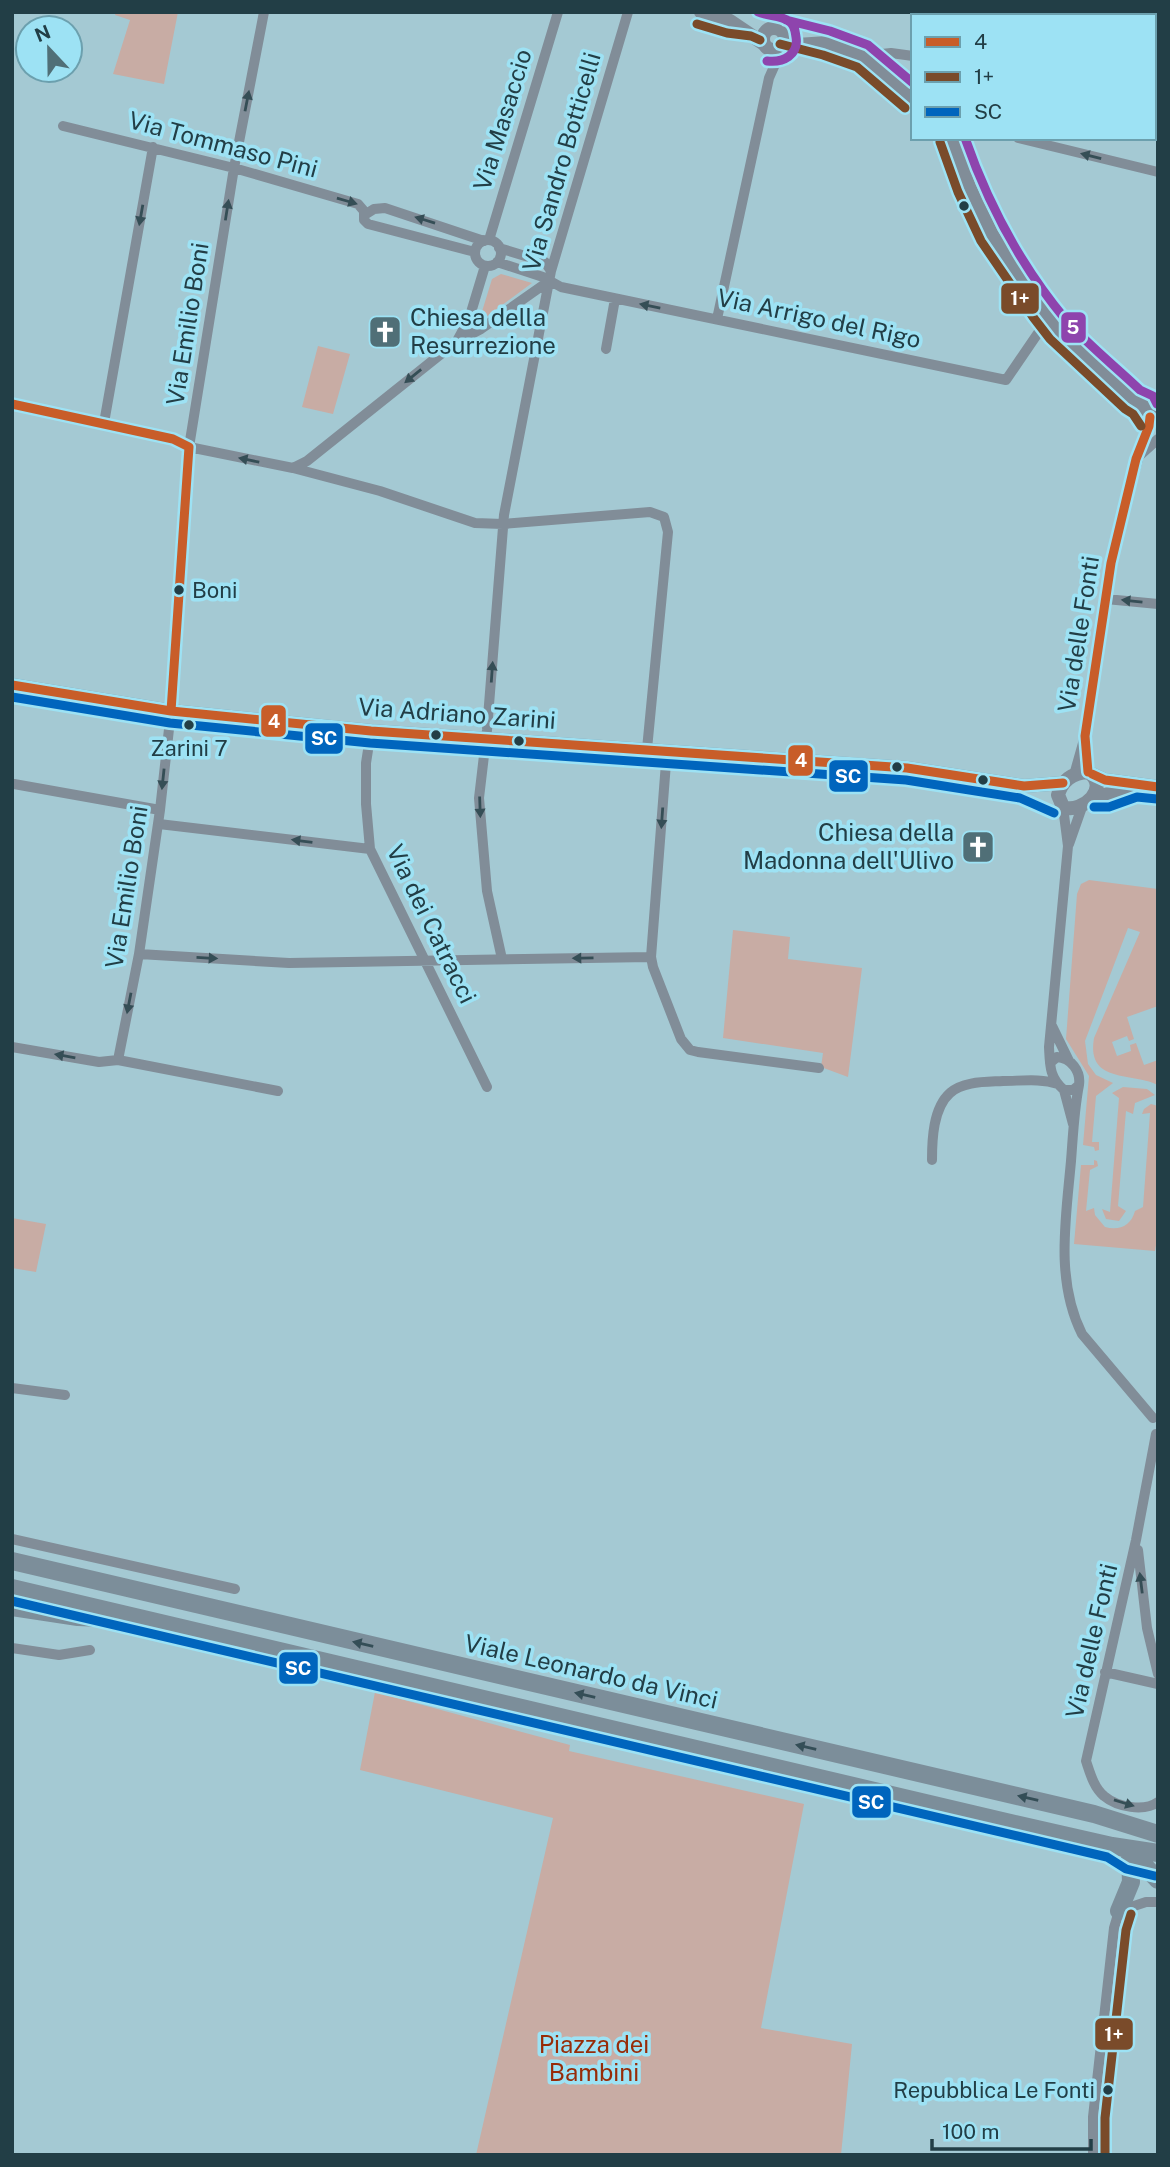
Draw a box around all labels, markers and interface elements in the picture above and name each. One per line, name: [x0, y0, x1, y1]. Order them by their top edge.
north arrow: [14, 14, 84, 84]
legend: [911, 14, 1156, 140]
text: N: [32, 20, 54, 46]
text: 4: [974, 29, 987, 54]
street label: Via Masaccio: [467, 46, 537, 194]
street label: Via Sandro Botticelli: [516, 49, 606, 274]
text: 1+: [974, 64, 994, 89]
one-way arrow: [242, 90, 253, 112]
text: SC: [974, 99, 1002, 124]
street label: Via Tommaso Pini: [126, 105, 321, 183]
one-way arrow: [1080, 150, 1102, 161]
one-way arrow: [337, 196, 358, 206]
one-way arrow: [222, 199, 233, 221]
unlabelled marker: [957, 199, 971, 213]
one-way arrow: [135, 204, 146, 226]
one-way arrow: [414, 215, 435, 225]
street label: Via Emilio Boni: [160, 240, 214, 407]
line badge: 1+: [1000, 282, 1040, 315]
street label: Via Arrigo del Rigo: [715, 283, 924, 353]
text: 1+: [1010, 287, 1030, 309]
one-way arrow: [639, 300, 661, 311]
place label: Chiesa della Resurrezione: [410, 303, 556, 359]
line badge: 5: [1060, 311, 1087, 344]
church icon: Chiesa della Resurrezione: [366, 313, 404, 351]
text: 5: [1067, 316, 1079, 338]
one-way arrow: [405, 369, 423, 384]
one-way arrow: [238, 454, 260, 465]
street label: Via delle Fonti: [1052, 554, 1104, 714]
place label: Boni: [192, 577, 237, 603]
marker: Boni: [172, 583, 186, 597]
one-way arrow: [1120, 596, 1142, 607]
one-way arrow: [487, 660, 498, 682]
street label: Via Adriano Zarini: [357, 692, 557, 734]
line badge: 4: [260, 704, 287, 738]
text: 4: [268, 710, 280, 732]
marker: Zarini 7: [182, 718, 196, 732]
line badge: SC: [304, 722, 344, 755]
text: SC: [311, 727, 337, 749]
unlabelled marker: [429, 728, 443, 742]
unlabelled marker: [512, 734, 526, 748]
place label: Zarini 7: [150, 735, 228, 761]
line badge: 4: [787, 744, 814, 777]
text: 4: [795, 749, 807, 771]
line badge: SC: [828, 759, 869, 793]
unlabelled marker: [890, 760, 904, 774]
text: SC: [835, 765, 861, 787]
one-way arrow: [158, 768, 169, 790]
unlabelled marker: [976, 773, 990, 787]
one-way arrow: [474, 797, 485, 819]
street label: Via Emilio Boni: [99, 803, 153, 970]
one-way arrow: [656, 808, 667, 830]
place label: Chiesa della Madonna dell'Ulivo: [743, 818, 954, 874]
church icon: Chiesa della Madonna dell'Ulivo: [959, 828, 997, 866]
one-way arrow: [291, 835, 313, 846]
street label: Via dei Catracci: [381, 840, 482, 1007]
one-way arrow: [197, 952, 219, 963]
one-way arrow: [572, 952, 594, 964]
one-way arrow: [124, 992, 135, 1014]
one-way arrow: [54, 1050, 76, 1061]
street label: Via delle Fonti: [1060, 1561, 1122, 1721]
one-way arrow: [1136, 1572, 1147, 1594]
street label: Viale Leonardo da Vinci: [462, 1628, 721, 1714]
one-way arrow: [352, 1638, 374, 1649]
line badge: SC: [278, 1651, 319, 1685]
text: SC: [285, 1657, 311, 1679]
one-way arrow: [574, 1690, 596, 1701]
one-way arrow: [795, 1741, 817, 1752]
line badge: SC: [851, 1785, 892, 1819]
text: SC: [858, 1791, 884, 1813]
one-way arrow: [1017, 1792, 1039, 1803]
one-way arrow: [1114, 1799, 1135, 1809]
line badge: 1+: [1094, 2017, 1134, 2051]
text: 1+: [1104, 2023, 1124, 2045]
park label: Piazza dei Bambini: [539, 2030, 649, 2086]
place label: Repubblica Le Fonti: [893, 2077, 1095, 2103]
marker: Repubblica Le Fonti: [1101, 2083, 1115, 2097]
scale bar: [932, 2108, 1091, 2152]
text: 100 m: [942, 2119, 999, 2144]

